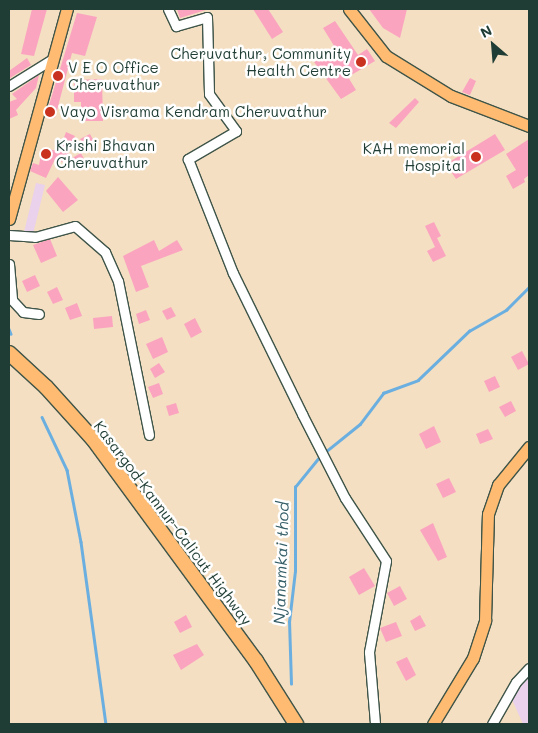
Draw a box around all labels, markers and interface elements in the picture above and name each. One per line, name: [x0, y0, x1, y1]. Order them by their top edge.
north arrow: [468, 20, 518, 70]
text: N: [477, 20, 495, 42]
place label: Cheruvathur, Community Health Centre: [170, 44, 351, 79]
marker: Cheruvathur, Community Health Centre: [355, 56, 367, 68]
place label: V E O Office Cheruvathur: [68, 58, 160, 93]
marker: V E O Office Cheruvathur: [52, 70, 64, 82]
place label: Vayo Visrama Kendram Cheruvathur: [60, 103, 327, 121]
marker: Vayo Visrama Kendram Cheruvathur: [44, 106, 56, 118]
place label: Krishi Bhavan Cheruvathur: [56, 136, 155, 171]
place label: KAH memorial Hospital: [363, 139, 465, 174]
marker: Krishi Bhavan Cheruvathur: [40, 148, 52, 160]
marker: KAH memorial Hospital: [469, 150, 483, 164]
street label: Kasargod-Kannur-Calicut Highway: [90, 417, 256, 629]
water label: Njanamkai thod: [269, 501, 293, 625]

